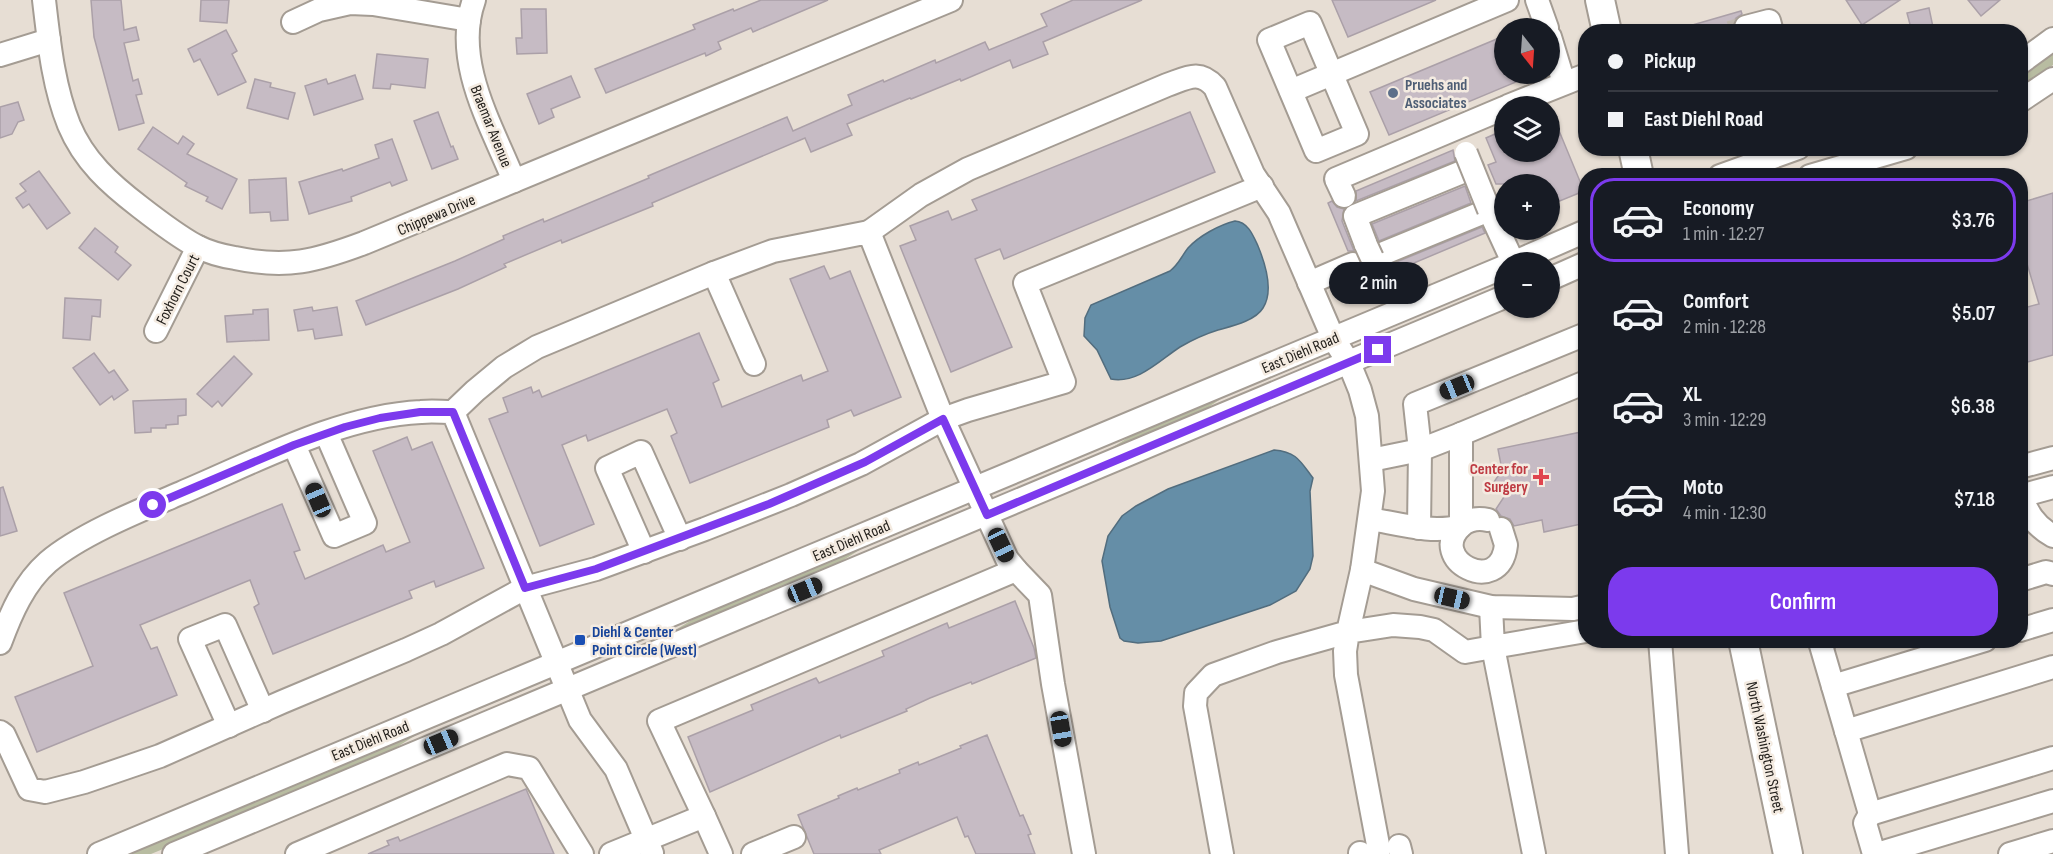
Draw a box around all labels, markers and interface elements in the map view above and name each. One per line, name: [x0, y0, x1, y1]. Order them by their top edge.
north arrow: [1494, 18, 1560, 84]
map controls: [1494, 18, 1560, 318]
text: Pickup: [1644, 48, 1696, 75]
place label: Pruehs and Associates: [1404, 76, 1467, 113]
street label: Braemar Avenue: [466, 83, 516, 170]
marker: Pruehs and Associates: [1386, 86, 1400, 100]
button: layers: [1494, 96, 1560, 162]
text: East Diehl Road: [1644, 106, 1763, 133]
button: +: [1494, 174, 1560, 240]
street label: Chippewa Drive: [395, 190, 478, 240]
icon: car: [1611, 193, 1665, 247]
text: Economy: [1683, 195, 1754, 222]
text: $3.76: [1951, 207, 1995, 234]
text: 1 min · 12:27: [1683, 222, 1764, 246]
street label: Foxhorn Court: [153, 251, 204, 328]
button: −: [1494, 252, 1560, 318]
callout: 2 min: [1328, 263, 1428, 305]
text: 2 min: [1360, 271, 1397, 295]
icon: car: [1611, 286, 1665, 340]
text: Comfort: [1683, 288, 1749, 315]
text: $5.07: [1951, 300, 1995, 327]
text: 2 min · 12:28: [1683, 315, 1766, 339]
street label: East Diehl Road: [1259, 329, 1342, 378]
route end: [1364, 336, 1391, 363]
car: [1437, 372, 1477, 402]
icon: car: [1611, 379, 1665, 433]
text: XL: [1683, 381, 1702, 408]
text: $6.38: [1950, 393, 1995, 420]
text: 3 min · 12:29: [1683, 408, 1766, 432]
place label: Center for Surgery: [1470, 460, 1528, 497]
marker: Center for Surgery: [1532, 468, 1550, 486]
icon: car: [1611, 472, 1665, 526]
text: Moto: [1683, 474, 1723, 501]
car: [303, 480, 333, 520]
text: $7.18: [1953, 486, 1995, 513]
route start: [139, 491, 166, 518]
text: 4 min · 12:30: [1683, 501, 1767, 525]
street label: East Diehl Road: [810, 517, 893, 566]
car: [985, 525, 1017, 565]
button: Confirm: [1608, 567, 1998, 636]
car: [785, 575, 825, 605]
car: [1432, 585, 1472, 611]
place label: Diehl & Center Point Circle (West): [592, 623, 697, 660]
marker: Diehl & Center Point Circle (West): [573, 633, 587, 647]
street label: North Washington Street: [1741, 680, 1788, 815]
car: [1049, 710, 1073, 748]
street label: East Diehl Road: [329, 717, 412, 766]
car: [421, 727, 461, 757]

